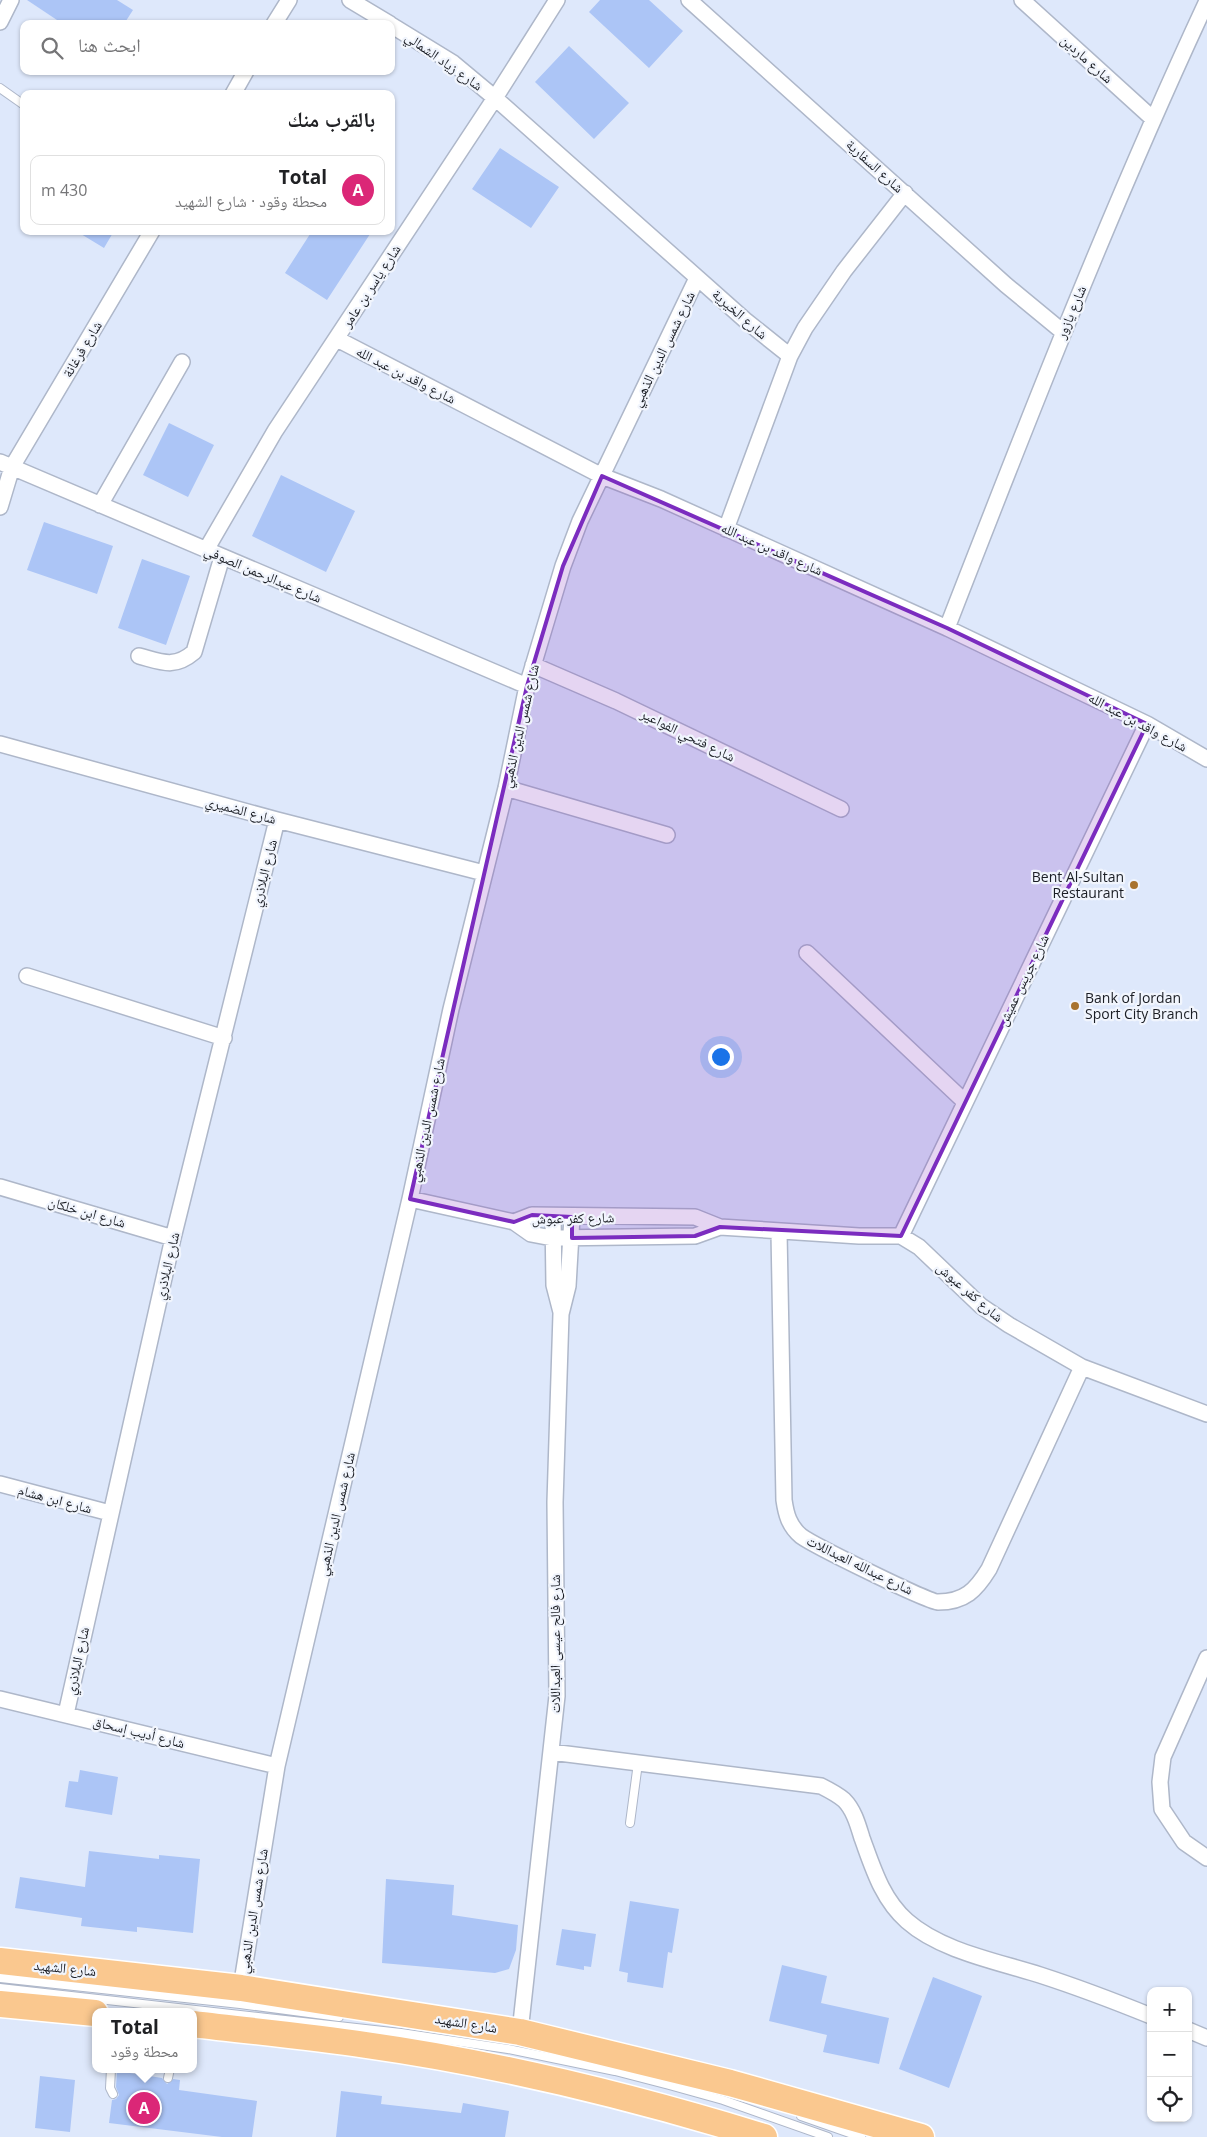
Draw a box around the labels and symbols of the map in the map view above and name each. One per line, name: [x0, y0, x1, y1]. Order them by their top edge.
street label: شارع زياد الشمالي: [400, 27, 487, 97]
street label: شارع ماردين: [1056, 30, 1118, 88]
street label: شارع السفارية: [842, 135, 908, 197]
street label: شارع ياسر بن عامر: [336, 241, 405, 332]
street label: شارع يازور: [1050, 282, 1091, 343]
street label: شارع الخيرية: [708, 284, 772, 344]
street label: شارع شمس الدين الذهبي: [626, 288, 701, 411]
street label: شارع فرغانة: [57, 317, 107, 381]
street label: شارع واقد بن عبد الله: [353, 341, 459, 409]
street label: شارع واقد بن عبد الله: [718, 518, 826, 580]
street label: شارع عبدالرحمن الصوفي: [201, 540, 325, 609]
street label: شارع شمس الدين الذهبي: [496, 662, 545, 790]
street label: شارع واقد بن عبد الله: [1085, 687, 1191, 757]
street label: شارع فتحي الفواعير: [636, 703, 739, 768]
street label: شارع الضميري: [203, 791, 279, 831]
street label: شارع البلاذري: [246, 837, 284, 909]
place label: Bent Al-Sultan Restaurant: [1032, 867, 1124, 902]
marker: Bent Al-Sultan Restaurant: [1128, 879, 1140, 891]
street label: شارع جريس عميش: [992, 931, 1054, 1029]
place label: Bank of Jordan Sport City Branch: [1085, 988, 1198, 1023]
marker: Bank of Jordan Sport City Branch: [1069, 1000, 1081, 1012]
your location: [708, 1044, 734, 1070]
street label: شارع شمس الدين الذهبي: [404, 1056, 451, 1184]
street label: شارع ابن خلكان: [46, 1191, 128, 1233]
street label: شارع كفر عبوش: [531, 1207, 615, 1229]
street label: شارع البلاذري: [149, 1230, 186, 1302]
street label: شارع كفر عبوش: [932, 1257, 1008, 1327]
street label: شارع شمس الدين الذهبي: [312, 1450, 361, 1578]
street label: شارع ابن هشام: [16, 1479, 94, 1519]
street label: شارع عبدالله العبداللات: [803, 1531, 917, 1599]
street label: شارع فالح عيسى العبداللات: [545, 1575, 565, 1713]
street label: شارع البلاذري: [60, 1625, 95, 1697]
street label: شارع أديب إسحاق: [91, 1711, 187, 1753]
street label: شارع شمس الدين الذهبي: [233, 1847, 274, 1975]
street label: شارع الشهيد: [33, 1955, 97, 1981]
street label: شارع الشهيد: [433, 2008, 499, 2038]
pin: A: [128, 2089, 160, 2127]

